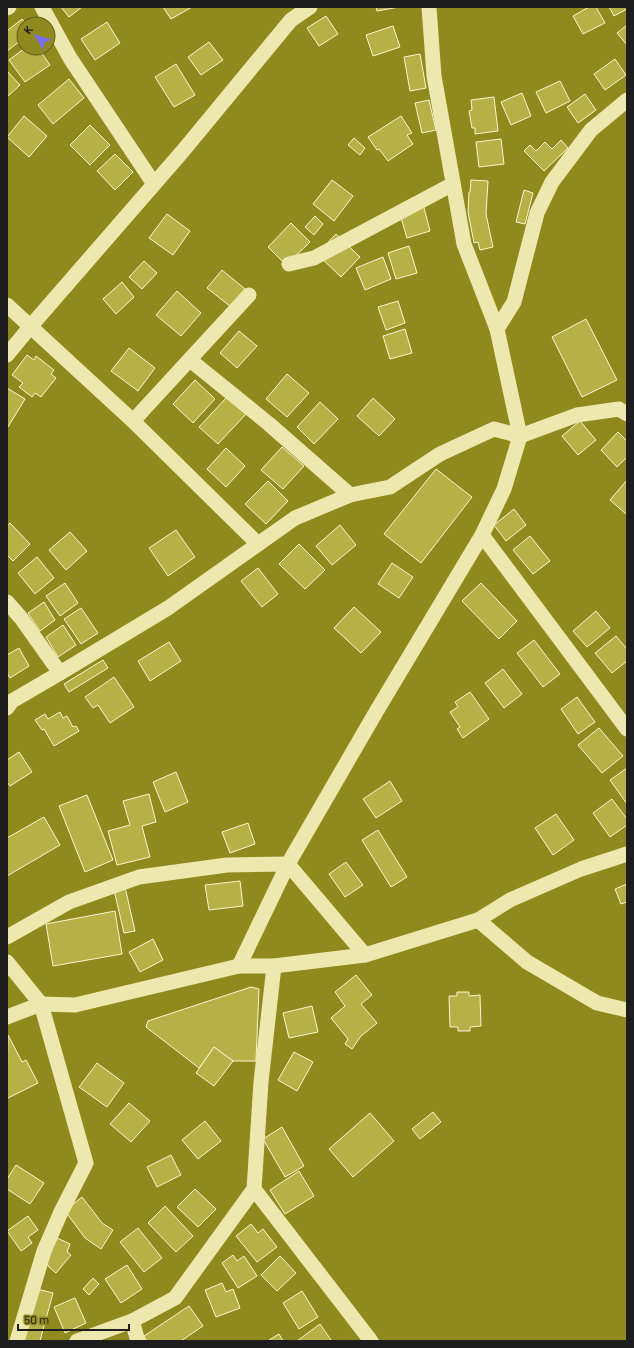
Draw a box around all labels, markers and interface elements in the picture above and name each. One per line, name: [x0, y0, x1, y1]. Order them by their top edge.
north arrow: [16, 16, 56, 56]
text: K: [20, 23, 35, 36]
scale bar: [18, 1306, 129, 1332]
text: 50 m: [24, 1312, 49, 1326]

